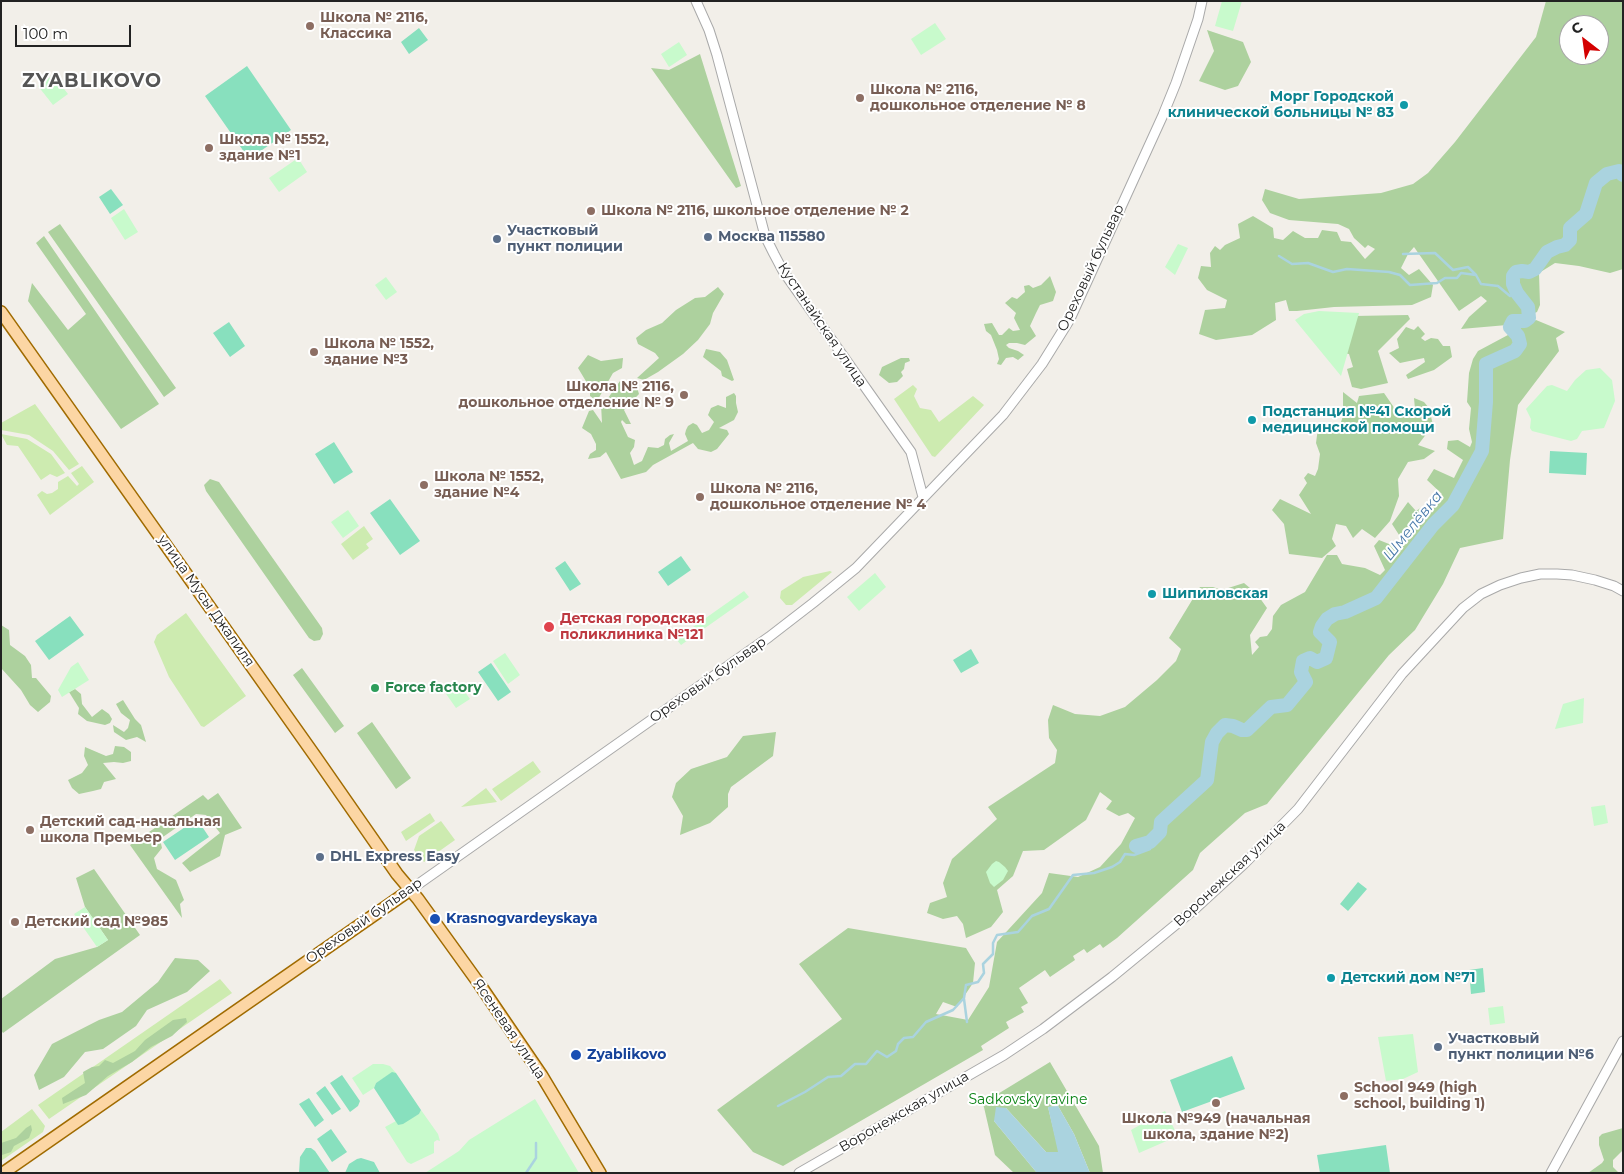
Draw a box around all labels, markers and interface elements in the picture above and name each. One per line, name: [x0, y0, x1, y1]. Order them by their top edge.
place label: Школа № 2116, Классика: [320, 10, 428, 42]
scale bar: [18, 15, 134, 47]
north arrow: [1559, 15, 1609, 65]
text: С: [1568, 18, 1586, 38]
marker: Школа № 2116, Классика: [304, 20, 316, 32]
text: 100 m: [23, 24, 68, 43]
district label: ZYABLIKOVO: [21, 70, 163, 92]
place label: Школа № 2116, дошкольное отделение № 8: [870, 82, 1086, 114]
place label: Морг Городской клинической больницы № 83: [1168, 89, 1394, 121]
marker: Школа № 2116, дошкольное отделение № 8: [854, 92, 866, 104]
marker: Морг Городской клинической больницы № 83: [1398, 99, 1410, 111]
place label: Школа № 1552, здание №1: [219, 132, 329, 164]
marker: Школа № 1552, здание №1: [203, 142, 215, 154]
street label: Ореховый бульвар: [1054, 202, 1128, 334]
place label: Школа № 2116, школьное отделение № 2: [601, 203, 909, 219]
marker: Школа № 2116, школьное отделение № 2: [585, 205, 597, 217]
place label: Участковый пункт полиции: [507, 223, 623, 256]
place label: Москва 115580: [718, 229, 825, 245]
marker: Москва 115580: [702, 231, 714, 243]
marker: Участковый пункт полиции: [491, 233, 503, 245]
street label: Кустанайская улица: [774, 259, 870, 391]
place label: Школа № 1552, здание №3: [324, 336, 434, 368]
marker: Школа № 1552, здание №3: [308, 346, 320, 358]
place label: Школа № 2116, дошкольное отделение № 9: [459, 379, 674, 412]
marker: Школа № 2116, дошкольное отделение № 9: [678, 389, 690, 401]
place label: Подстанция №41 Скорой медицинской помощи: [1262, 404, 1451, 437]
marker: Подстанция №41 Скорой медицинской помощи: [1246, 414, 1258, 426]
place label: Школа № 1552, здание №4: [434, 469, 544, 502]
marker: Школа № 1552, здание №4: [418, 479, 430, 491]
place label: Школа № 2116, дошкольное отделение № 4: [710, 481, 926, 514]
water label: Шмелёвка: [1380, 488, 1446, 564]
marker: Школа № 2116, дошкольное отделение № 4: [694, 491, 706, 503]
street label: улица Мусы Джалиля: [154, 532, 258, 670]
place label: Шипиловская: [1162, 586, 1268, 602]
marker: Шипиловская: [1146, 588, 1158, 600]
place label: Детская городская поликлиника №121: [560, 611, 705, 644]
marker: Детская городская поликлиника №121: [542, 620, 556, 634]
street label: Ореховый бульвар: [647, 633, 769, 727]
place label: Force factory: [385, 680, 482, 696]
marker: Force factory: [369, 682, 381, 694]
place label: Детский сад-начальная школа Премьер: [40, 814, 221, 846]
street label: Воронежская улица: [1171, 818, 1289, 930]
marker: Детский сад-начальная школа Премьер: [24, 824, 36, 836]
place label: DHL Express Easy: [330, 849, 460, 865]
marker: DHL Express Easy: [314, 851, 326, 863]
street label: Ореховый бульвар: [303, 874, 425, 968]
place label: Krasnogvardeyskaya: [446, 911, 598, 927]
marker: Krasnogvardeyskaya: [428, 912, 442, 926]
place label: Детский сад №985: [25, 914, 168, 930]
marker: Детский сад №985: [9, 916, 21, 928]
place label: Детский дом №71: [1341, 970, 1476, 986]
marker: Детский дом №71: [1325, 972, 1337, 984]
street label: Ясеневая улица: [469, 976, 549, 1082]
place label: Участковый пункт полиции №6: [1448, 1031, 1594, 1064]
marker: Участковый пункт полиции №6: [1432, 1041, 1444, 1053]
place label: Zyablikovo: [587, 1047, 666, 1063]
marker: Zyablikovo: [569, 1048, 583, 1062]
street label: Воронежская улица: [836, 1068, 972, 1156]
place label: School 949 (high school, building 1): [1354, 1080, 1485, 1112]
marker: School 949 (high school, building 1): [1338, 1090, 1350, 1102]
park label: Sadkovsky ravine: [968, 1092, 1088, 1108]
marker: Школа №949 (начальная школа, здание №2): [1210, 1097, 1222, 1109]
place label: Школа №949 (начальная школа, здание №2): [1121, 1111, 1311, 1144]

